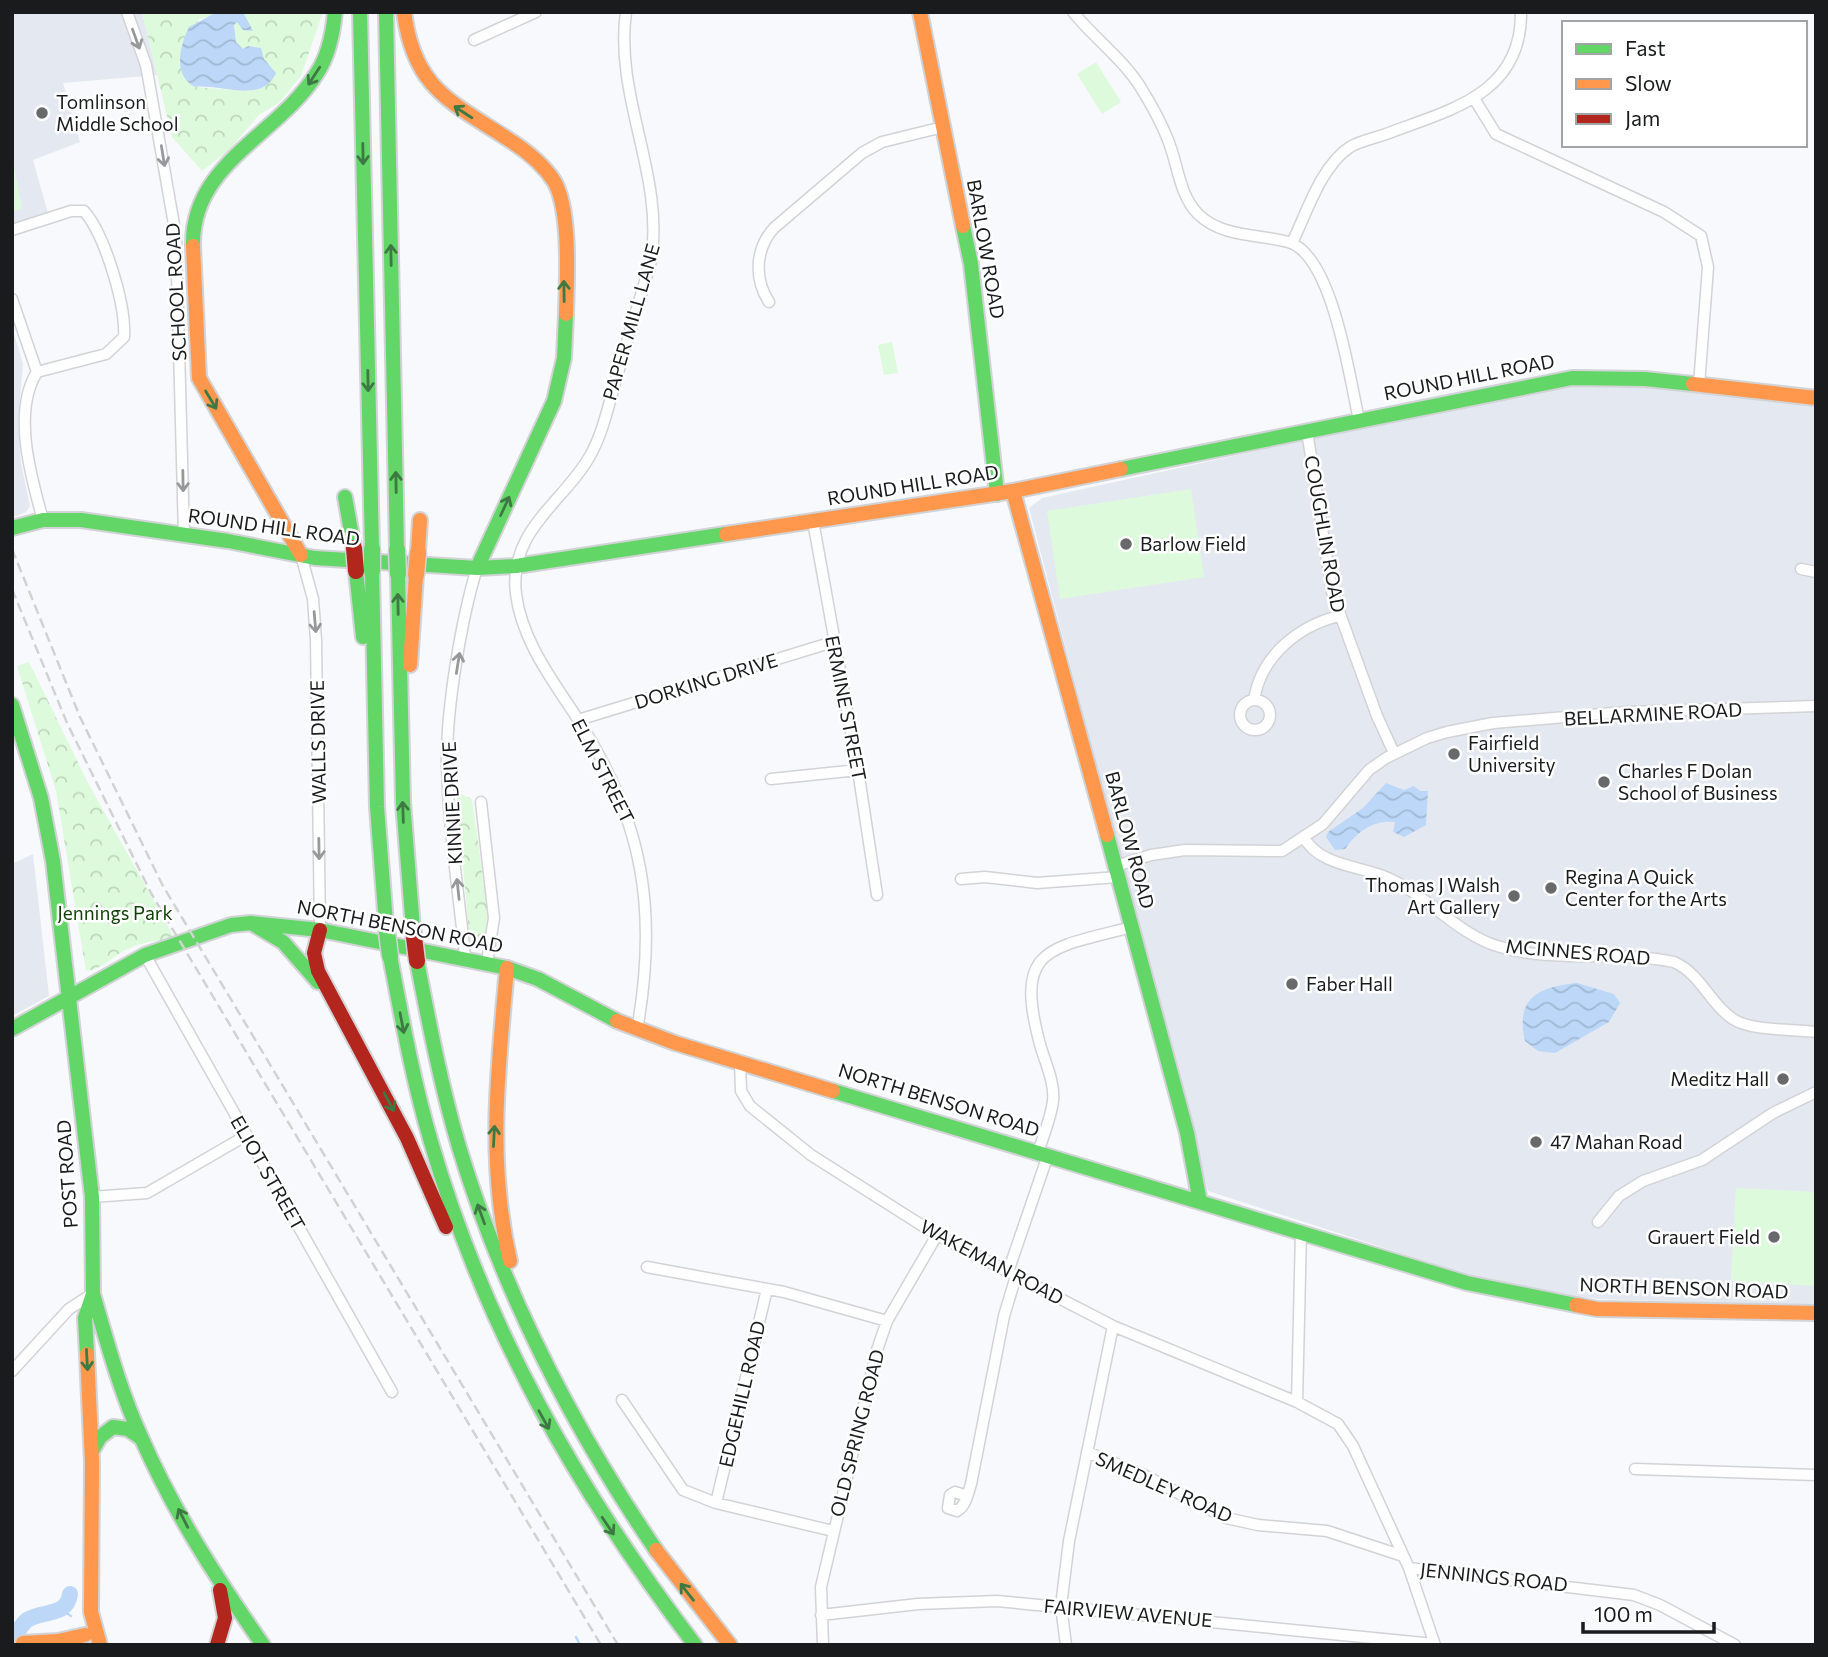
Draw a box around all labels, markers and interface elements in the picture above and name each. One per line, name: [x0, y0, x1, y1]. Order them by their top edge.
legend: [1562, 21, 1807, 147]
one-way arrow: [131, 27, 144, 49]
text: Fast: [1625, 35, 1666, 60]
one-way arrow: [307, 66, 322, 85]
text: Slow: [1625, 70, 1672, 95]
place label: Tomlinson Middle School: [56, 90, 178, 135]
marker: Tomlinson Middle School: [34, 105, 50, 121]
one-way arrow: [453, 105, 473, 119]
text: Jam: [1625, 105, 1660, 130]
one-way arrow: [357, 142, 370, 165]
one-way arrow: [157, 144, 170, 167]
street label: BARLOW ROAD: [963, 177, 1010, 320]
street label: SCHOOL ROAD: [160, 222, 191, 362]
street label: PAPER MILL LANE: [597, 241, 664, 403]
one-way arrow: [384, 244, 398, 267]
one-way arrow: [557, 279, 570, 302]
street label: ROUND HILL ROAD: [1382, 349, 1556, 404]
one-way arrow: [361, 370, 375, 393]
one-way arrow: [205, 390, 219, 410]
street label: COUGHLIN ROAD: [1300, 454, 1351, 614]
street label: ROUND HILL ROAD: [826, 460, 1000, 509]
one-way arrow: [176, 469, 189, 492]
one-way arrow: [389, 471, 403, 494]
one-way arrow: [499, 496, 512, 517]
street label: ROUND HILL ROAD: [187, 503, 361, 550]
place label: Barlow Field: [1140, 532, 1246, 555]
marker: Barlow Field: [1118, 536, 1134, 552]
one-way arrow: [392, 593, 405, 616]
one-way arrow: [309, 610, 322, 633]
street label: ERMINE STREET: [821, 633, 872, 782]
street label: DORKING DRIVE: [631, 648, 780, 713]
one-way arrow: [452, 652, 465, 675]
street label: WALLS DRIVE: [305, 680, 330, 804]
street label: BELLARMINE ROAD: [1563, 697, 1743, 730]
street label: ELM STREET: [567, 715, 640, 827]
place label: Fairfield University: [1468, 731, 1556, 776]
street label: KINNIE DRIVE: [437, 741, 466, 865]
marker: Fairfield University: [1446, 746, 1462, 762]
place label: Charles F Dolan School of Business: [1618, 759, 1778, 804]
street label: BARLOW ROAD: [1101, 769, 1160, 911]
marker: Charles F Dolan School of Business: [1596, 774, 1612, 790]
one-way arrow: [397, 801, 410, 824]
one-way arrow: [312, 838, 326, 861]
place label: Regina A Quick Center for the Arts: [1565, 865, 1727, 910]
place label: Thomas J Walsh Art Gallery: [1365, 873, 1500, 918]
one-way arrow: [451, 878, 464, 901]
marker: Regina A Quick Center for the Arts: [1543, 880, 1559, 896]
marker: Thomas J Walsh Art Gallery: [1506, 888, 1522, 904]
street label: NORTH BENSON ROAD: [295, 894, 505, 957]
park label: Jennings Park: [57, 901, 173, 924]
street label: MCINNES ROAD: [1505, 934, 1651, 969]
place label: Faber Hall: [1306, 972, 1393, 995]
marker: Faber Hall: [1284, 976, 1300, 992]
one-way arrow: [395, 1011, 409, 1034]
street label: NORTH BENSON ROAD: [836, 1058, 1043, 1141]
place label: Meditz Hall: [1670, 1067, 1769, 1090]
marker: Meditz Hall: [1775, 1071, 1791, 1087]
one-way arrow: [382, 1091, 396, 1111]
street label: ELIOT STREET: [226, 1111, 311, 1234]
street label: POST ROAD: [51, 1119, 82, 1229]
one-way arrow: [487, 1124, 500, 1147]
place label: 47 Mahan Road: [1550, 1130, 1682, 1153]
marker: 47 Mahan Road: [1528, 1134, 1544, 1150]
one-way arrow: [474, 1203, 486, 1225]
street label: WAKEMAN ROAD: [917, 1214, 1068, 1309]
place label: Grauert Field: [1647, 1225, 1760, 1248]
marker: Grauert Field: [1766, 1229, 1782, 1245]
street label: NORTH BENSON ROAD: [1579, 1272, 1789, 1303]
street label: EDGEHILL ROAD: [713, 1318, 770, 1470]
street label: OLD SPRING ROAD: [825, 1347, 888, 1519]
one-way arrow: [80, 1349, 93, 1372]
one-way arrow: [538, 1409, 551, 1430]
street label: SMEDLEY ROAD: [1092, 1446, 1236, 1527]
one-way arrow: [176, 1509, 190, 1529]
one-way arrow: [601, 1516, 615, 1536]
street label: JENNINGS ROAD: [1419, 1557, 1569, 1596]
one-way arrow: [680, 1583, 695, 1601]
scale bar: [1583, 1590, 1714, 1634]
street label: FAIRVIEW AVENUE: [1043, 1594, 1213, 1631]
text: 100 m: [1594, 1601, 1653, 1626]

